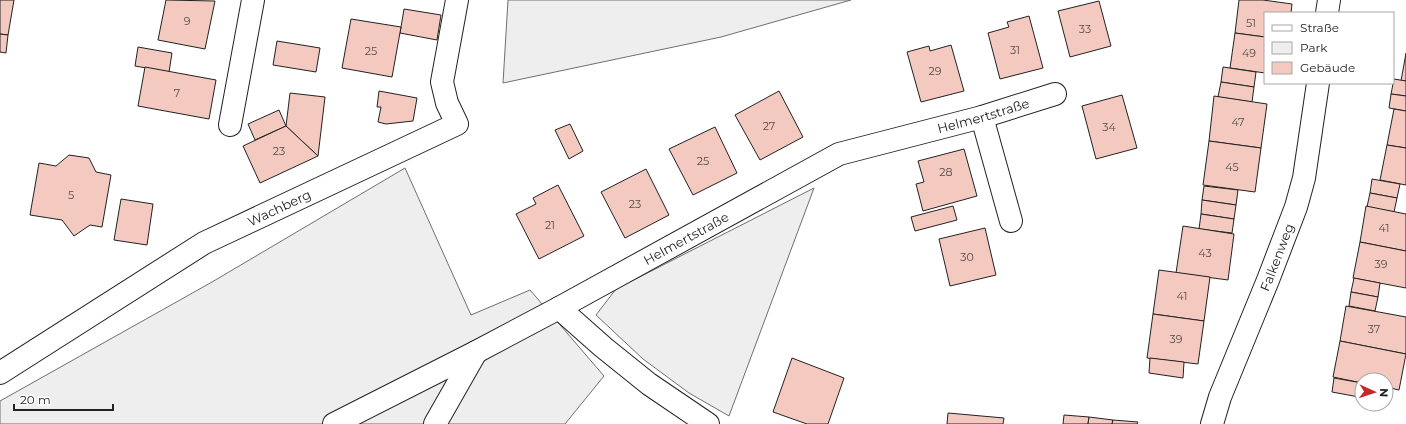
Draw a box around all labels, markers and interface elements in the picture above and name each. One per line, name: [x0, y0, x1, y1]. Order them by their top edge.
legend: [1264, 12, 1394, 84]
house number: 9: [184, 14, 191, 28]
house number: 51: [1246, 16, 1256, 30]
text: Straße: [1300, 20, 1339, 35]
house number: 33: [1079, 22, 1091, 36]
text: Park: [1300, 40, 1328, 55]
house number: 31: [1010, 43, 1020, 57]
house number: 25: [365, 44, 377, 58]
house number: 49: [1242, 46, 1256, 60]
text: Gebäude: [1300, 60, 1355, 75]
house number: 29: [929, 64, 942, 78]
house number: 7: [174, 86, 180, 100]
street label: Helmertstraße: [936, 95, 1031, 136]
house number: 47: [1231, 115, 1245, 129]
house number: 27: [763, 119, 775, 133]
house number: 34: [1102, 120, 1116, 134]
house number: 23: [273, 144, 285, 158]
house number: 25: [697, 154, 709, 168]
house number: 45: [1225, 160, 1239, 174]
house number: 28: [939, 165, 953, 179]
street label: Wachberg: [245, 186, 313, 229]
house number: 5: [68, 188, 74, 202]
house number: 23: [629, 197, 641, 211]
street label: Helmertstraße: [641, 208, 731, 268]
house number: 21: [545, 218, 555, 232]
street label: Falkenweg: [1256, 221, 1297, 293]
house number: 41: [1379, 221, 1389, 235]
house number: 43: [1198, 246, 1212, 260]
house number: 30: [960, 250, 974, 264]
house number: 39: [1375, 257, 1388, 271]
house number: 41: [1177, 289, 1187, 303]
house number: 37: [1368, 322, 1380, 336]
house number: 39: [1170, 332, 1183, 346]
north arrow: [1354, 372, 1394, 412]
scale bar: [14, 386, 113, 412]
text: N: [1377, 388, 1391, 397]
text: 20 m: [20, 392, 51, 407]

